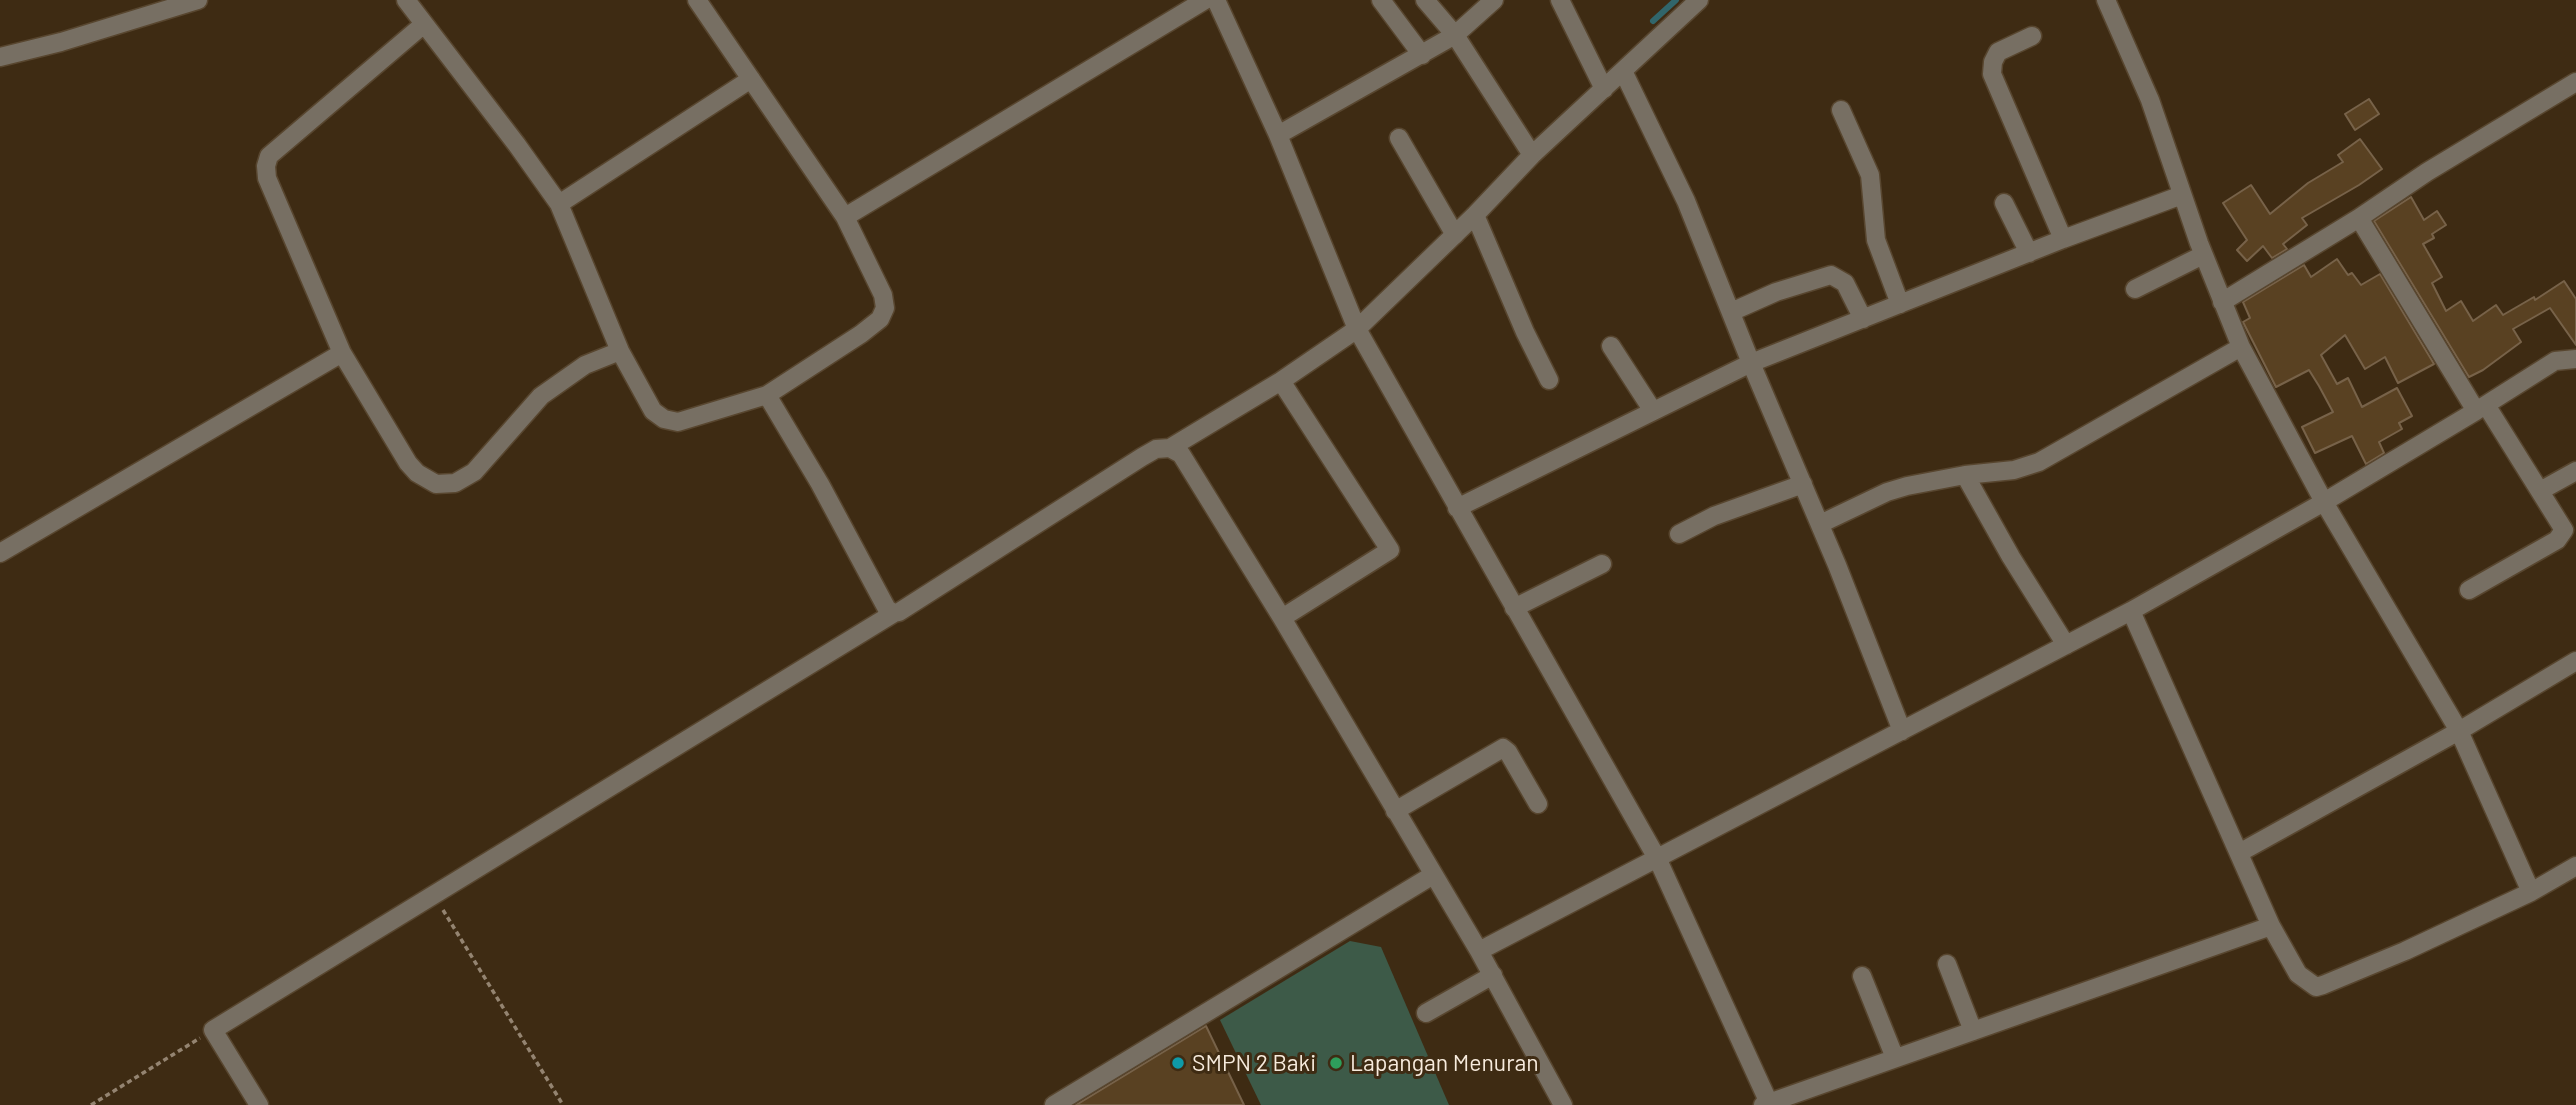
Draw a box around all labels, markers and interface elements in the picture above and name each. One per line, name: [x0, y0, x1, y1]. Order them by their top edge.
place label: SMPN 2 Baki: [1192, 1049, 1316, 1077]
place label: Lapangan Menuran: [1350, 1049, 1539, 1077]
marker: SMPN 2 Baki: [1170, 1055, 1186, 1071]
marker: Lapangan Menuran: [1328, 1055, 1344, 1071]

